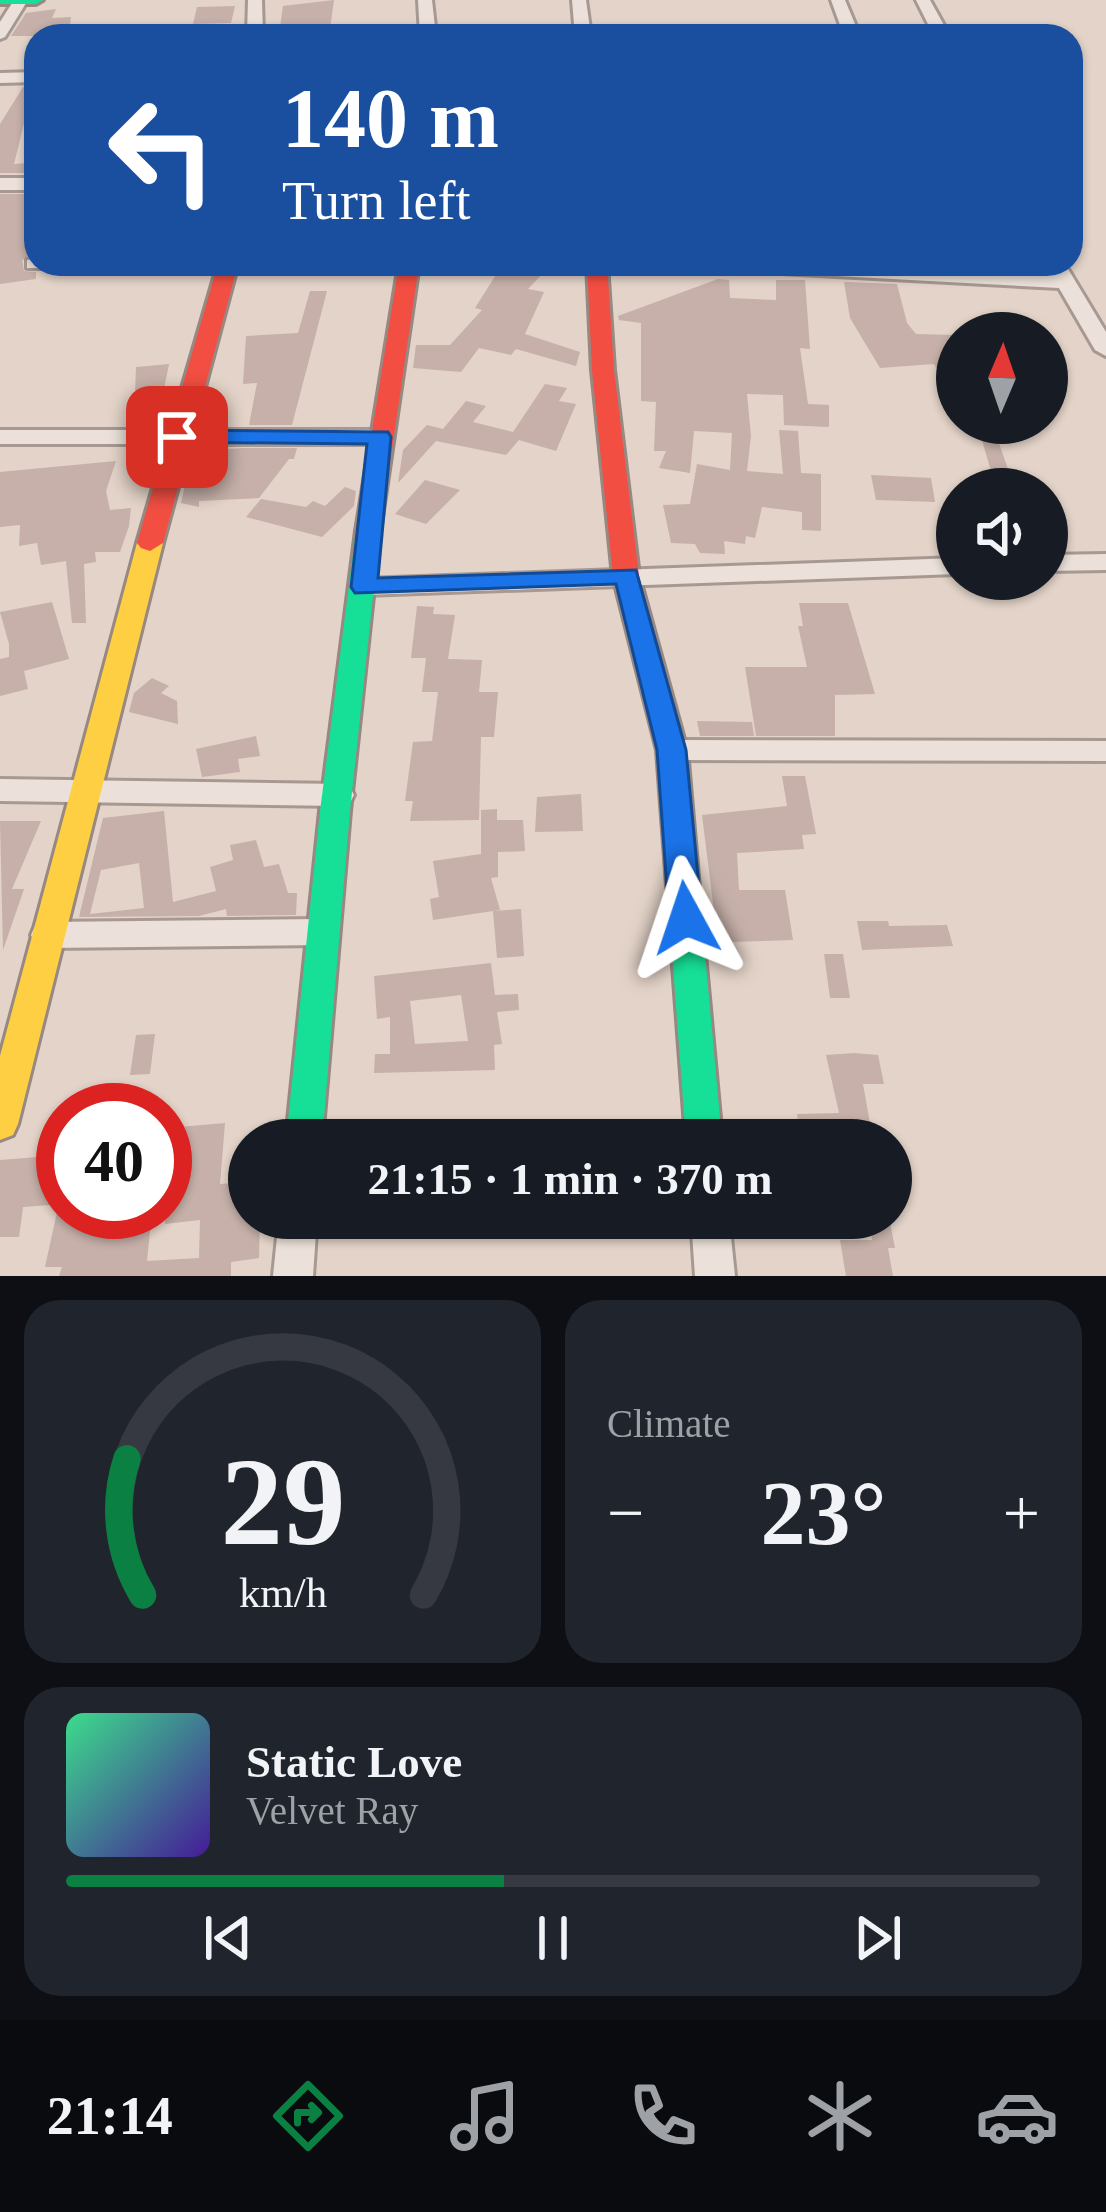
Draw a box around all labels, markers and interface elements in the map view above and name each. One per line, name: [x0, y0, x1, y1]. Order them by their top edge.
icon: left: [84, 72, 240, 228]
text: 140 m: [282, 72, 499, 165]
text: Turn left: [282, 171, 471, 231]
north arrow: [936, 312, 1068, 444]
map controls: [936, 312, 1068, 600]
pin: [126, 386, 228, 488]
icon: arrive: [144, 404, 210, 470]
button: sound: [936, 468, 1068, 600]
position arrow: [623, 855, 749, 981]
speed limit sign: 40: [36, 1083, 192, 1239]
text: 21:15 · 1 min · 370 m: [368, 1154, 773, 1204]
text: Climate: [607, 1402, 730, 1445]
text: 29: [220, 1433, 345, 1571]
text: 23°: [761, 1464, 887, 1563]
text: −: [607, 1476, 644, 1549]
text: +: [1003, 1476, 1040, 1549]
text: km/h: [238, 1568, 327, 1615]
text: Static Love: [246, 1737, 462, 1787]
text: Velvet Ray: [246, 1789, 418, 1832]
icon: previous: [195, 1905, 261, 1971]
icon: pause: [520, 1905, 586, 1971]
icon: next: [845, 1905, 911, 1971]
icon: directions: [266, 2074, 350, 2158]
icon: music: [443, 2074, 527, 2158]
icon: phone: [621, 2074, 705, 2158]
icon: climate: [798, 2074, 882, 2158]
icon: car: [975, 2074, 1059, 2158]
text: 21:14: [47, 2086, 173, 2146]

